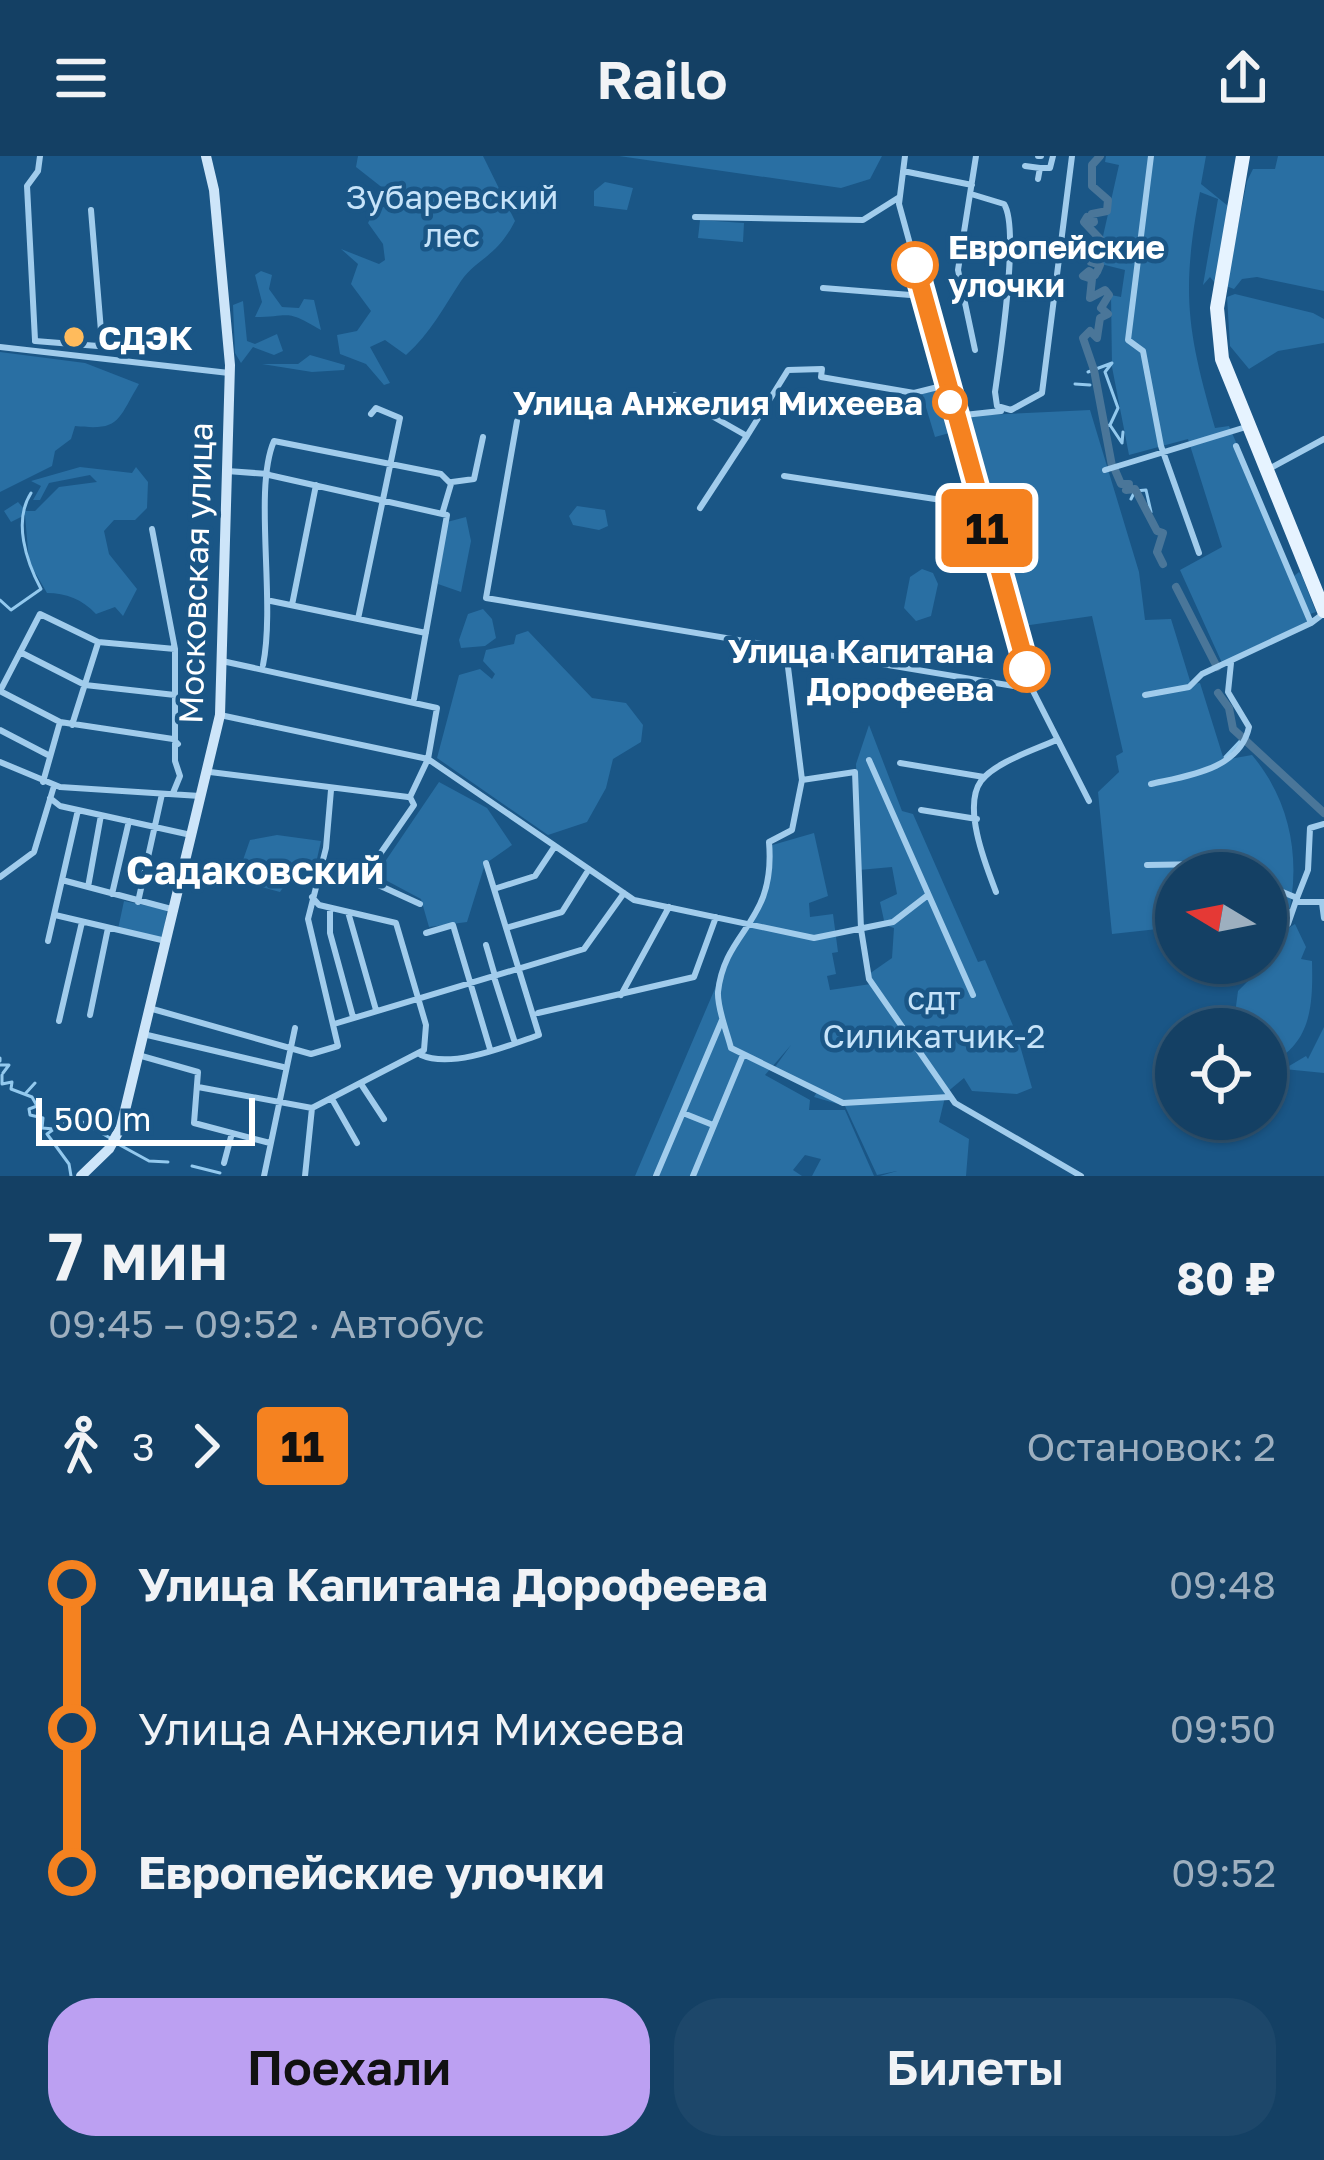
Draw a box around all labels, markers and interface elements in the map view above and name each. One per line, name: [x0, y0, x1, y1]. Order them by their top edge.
icon: menu: [48, 45, 114, 111]
icon: share: [1210, 45, 1276, 111]
text: Railo: [596, 46, 728, 111]
park label: Зубаревский лес: [346, 177, 558, 254]
place label: Европейские улочки: [948, 227, 1165, 304]
marker: Европейские улочки: [893, 243, 937, 287]
place label: СДЭК: [98, 318, 193, 357]
marker: СДЭК: [61, 324, 87, 350]
place label: Улица Анжелия Михеева: [513, 383, 923, 422]
marker: Улица Анжелия Михеева: [934, 386, 966, 418]
street label: Московская улица: [170, 421, 220, 725]
line badge: 11: [933, 489, 1041, 567]
text: 11: [965, 503, 1009, 553]
place label: Улица Капитана Дорофеева: [728, 631, 994, 708]
marker: Улица Капитана Дорофеева: [1005, 647, 1049, 691]
district label: Садаковский: [126, 846, 384, 893]
north arrow: [1155, 852, 1287, 984]
map controls: [1155, 852, 1287, 1140]
park label: сдт Силикатчик-2: [823, 978, 1045, 1055]
button: locate: [1155, 1008, 1287, 1140]
scale bar: [36, 1092, 255, 1145]
text: 500 m: [54, 1099, 152, 1138]
text: 7 мин: [48, 1215, 228, 1295]
text: 80 ₽: [1176, 1251, 1276, 1305]
text: 09:45 – 09:52 · Автобус: [48, 1300, 485, 1347]
icon: walk: [48, 1413, 114, 1479]
icon: forward: [173, 1413, 239, 1479]
text: 11: [281, 1421, 324, 1471]
text: 3: [132, 1423, 155, 1470]
text: Остановок: 2: [1026, 1423, 1276, 1470]
text: Улица Капитана Дорофеева: [138, 1557, 768, 1611]
text: 09:48: [1169, 1561, 1276, 1608]
text: Улица Анжелия Михеева: [138, 1701, 685, 1755]
text: 09:50: [1170, 1705, 1276, 1752]
text: Европейские улочки: [138, 1845, 604, 1899]
text: 09:52: [1171, 1849, 1276, 1896]
button: Поехали: [48, 1998, 650, 2136]
button: Билеты: [674, 1998, 1276, 2136]

